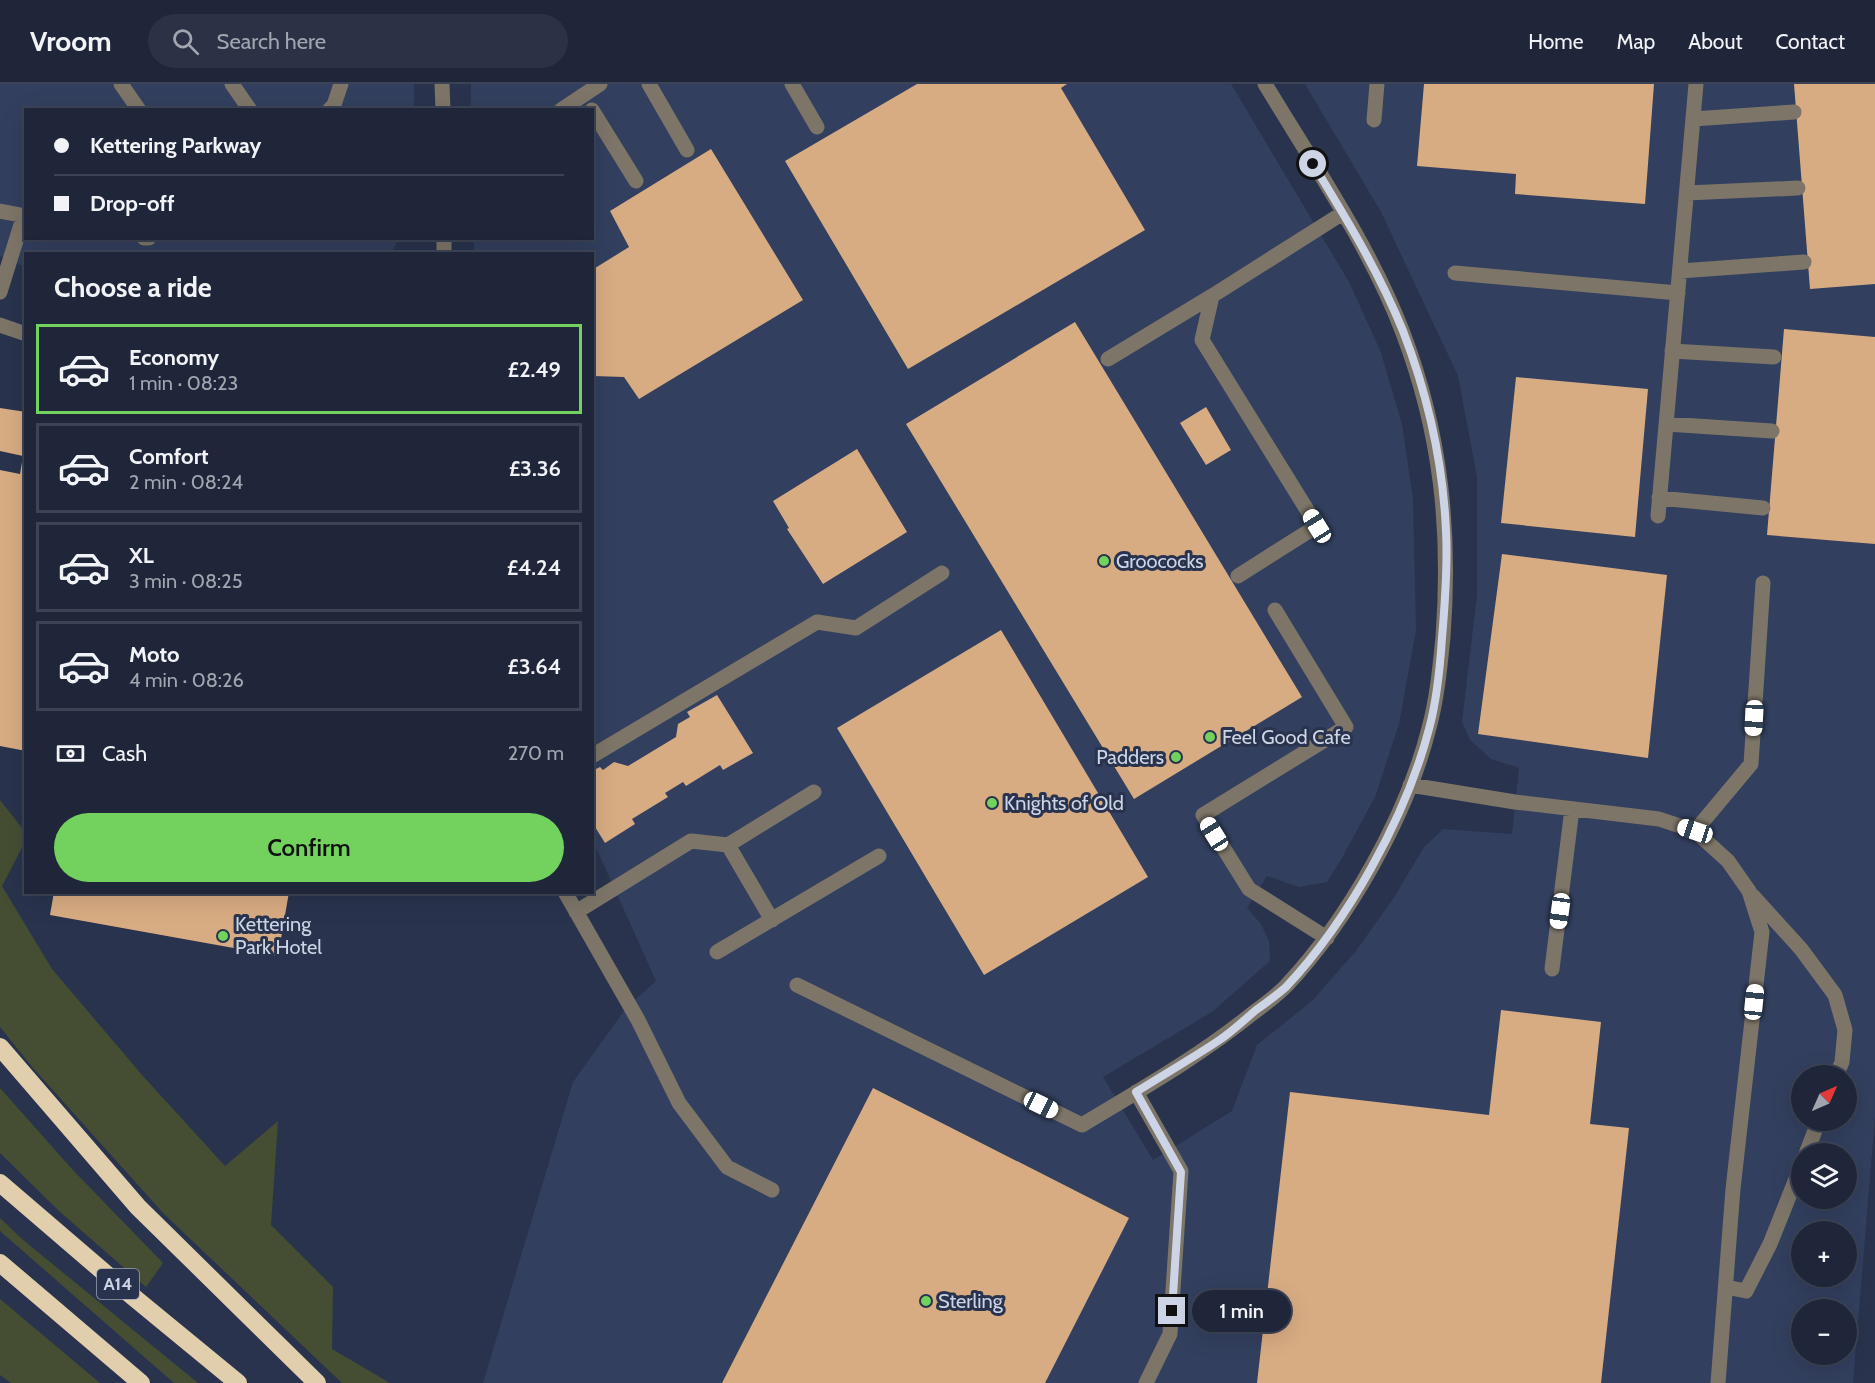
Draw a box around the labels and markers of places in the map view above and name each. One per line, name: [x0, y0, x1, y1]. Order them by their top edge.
place label: Groococks: [1116, 549, 1204, 573]
marker: Groococks: [1097, 554, 1111, 568]
place label: Feel Good Cafe: [1222, 725, 1351, 749]
marker: Feel Good Cafe: [1203, 730, 1217, 744]
place label: Padders: [1096, 745, 1164, 769]
marker: Padders: [1169, 750, 1183, 764]
place label: Knights of Old: [1004, 791, 1124, 815]
marker: Knights of Old: [985, 796, 999, 810]
place label: Kettering Park Hotel: [235, 912, 322, 959]
marker: Kettering Park Hotel: [216, 929, 230, 943]
place label: Sterling: [938, 1289, 1004, 1313]
marker: Sterling: [919, 1294, 933, 1308]

